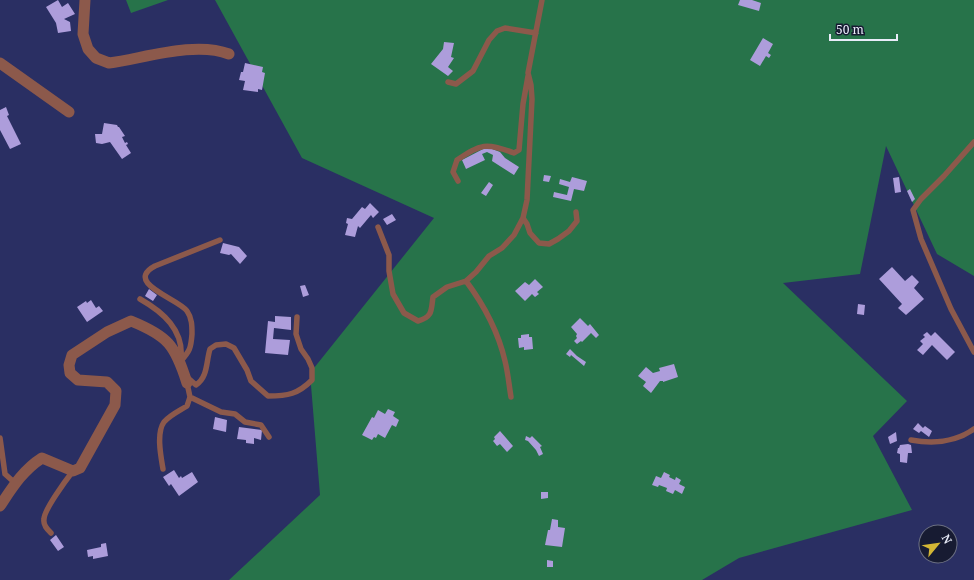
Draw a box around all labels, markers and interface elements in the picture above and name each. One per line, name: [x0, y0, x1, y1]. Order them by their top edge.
scale bar: [830, 16, 897, 42]
text: 50 m: [836, 21, 864, 38]
north arrow: [918, 524, 958, 564]
text: N: [939, 531, 956, 547]

